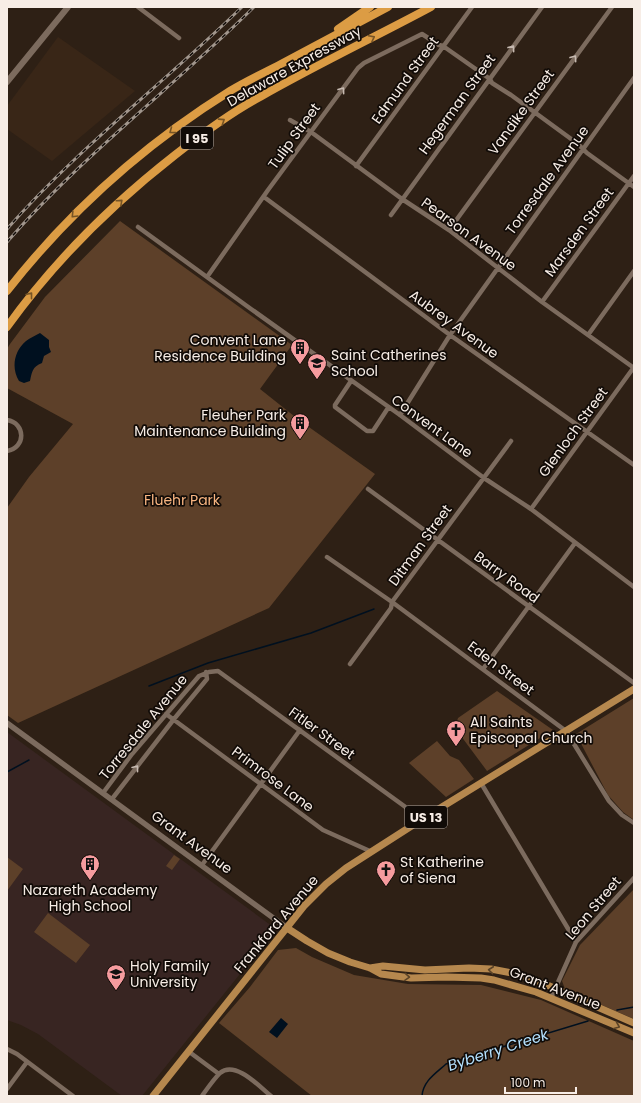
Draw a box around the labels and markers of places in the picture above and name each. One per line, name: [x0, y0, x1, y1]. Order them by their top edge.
place label: Convent Lane Residence Building: [154, 330, 286, 366]
building icon: Convent Lane Residence Building: [289, 337, 311, 365]
place label: Saint Catherines School: [331, 345, 447, 381]
school or university icon: Saint Catherines School: [306, 352, 328, 380]
place label: Fleuher Park Maintenance Building: [134, 405, 287, 441]
building icon: Fleuher Park Maintenance Building: [289, 412, 311, 440]
place label: All Saints Episcopal Church: [470, 712, 592, 748]
church icon: All Saints Episcopal Church: [445, 719, 467, 747]
place label: St Katherine of Siena: [400, 852, 484, 888]
building icon: Nazareth Academy High School: [79, 853, 101, 881]
church icon: St Katherine of Siena: [375, 859, 397, 887]
place label: Nazareth Academy High School: [23, 880, 157, 916]
place label: Holy Family University: [130, 956, 210, 992]
school or university icon: Holy Family University: [105, 963, 127, 991]

